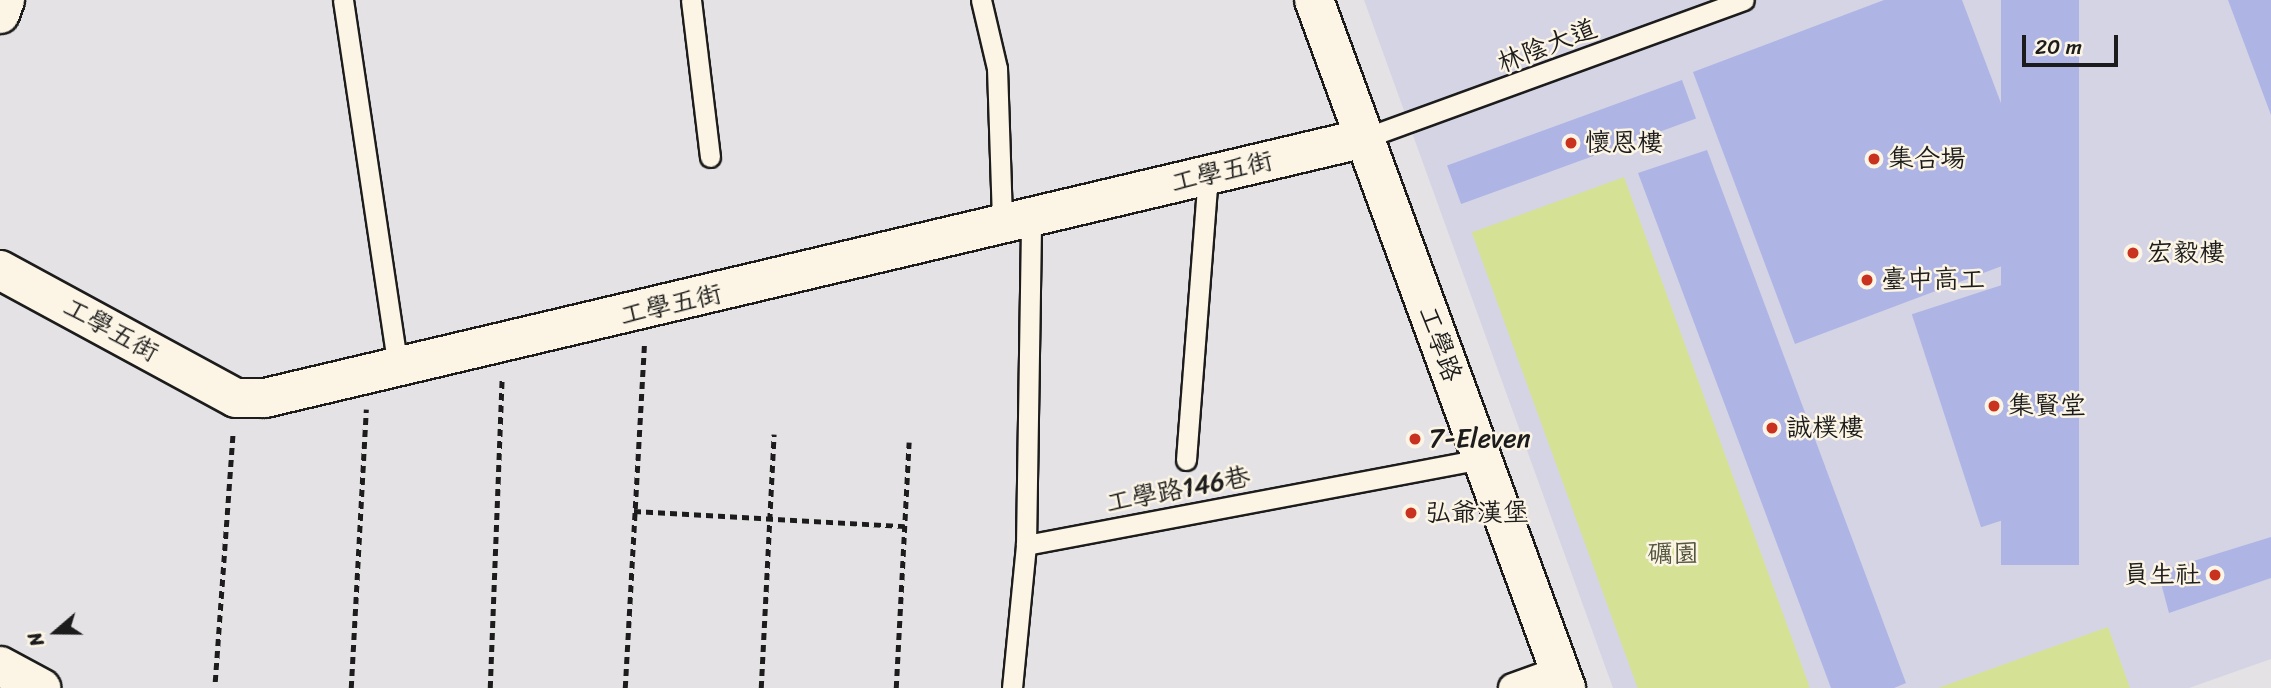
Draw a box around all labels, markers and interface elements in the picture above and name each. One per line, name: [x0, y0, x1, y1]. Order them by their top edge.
street label: 林陰大道: [1493, 13, 1601, 79]
scale bar: [2026, 21, 2122, 65]
text: 20 m: [2035, 28, 2082, 66]
place label: 懷恩樓: [1585, 127, 1663, 159]
marker: 懷恩樓: [1563, 135, 1579, 151]
place label: 集合場: [1888, 143, 1966, 175]
street label: 工學五街: [1168, 145, 1276, 199]
marker: 集合場: [1866, 151, 1882, 167]
place label: 宏毅樓: [2147, 237, 2225, 269]
marker: 宏毅樓: [2125, 245, 2141, 261]
place label: 臺中高工: [1881, 264, 1985, 296]
marker: 臺中高工: [1859, 272, 1875, 288]
street label: 工學五街: [617, 278, 725, 332]
street label: 工學五街: [58, 291, 164, 369]
street label: 工學路: [1412, 302, 1468, 386]
place label: 集賢堂: [2008, 390, 2086, 422]
marker: 集賢堂: [1986, 398, 2002, 414]
place label: 誠樸樓: [1786, 412, 1864, 444]
marker: 誠樸樓: [1764, 420, 1780, 436]
place label: 7-Eleven: [1429, 423, 1531, 455]
marker: 7-Eleven: [1407, 431, 1423, 447]
street label: 工學路146巷: [1103, 461, 1253, 519]
place label: 弘爺漢堡: [1425, 497, 1529, 529]
marker: 弘爺漢堡: [1403, 505, 1419, 521]
park label: 礪園: [1647, 538, 1699, 570]
place label: 員生社: [2123, 559, 2201, 591]
marker: 員生社: [2207, 567, 2223, 583]
north arrow: [21, 597, 91, 667]
text: N: [18, 628, 54, 651]

